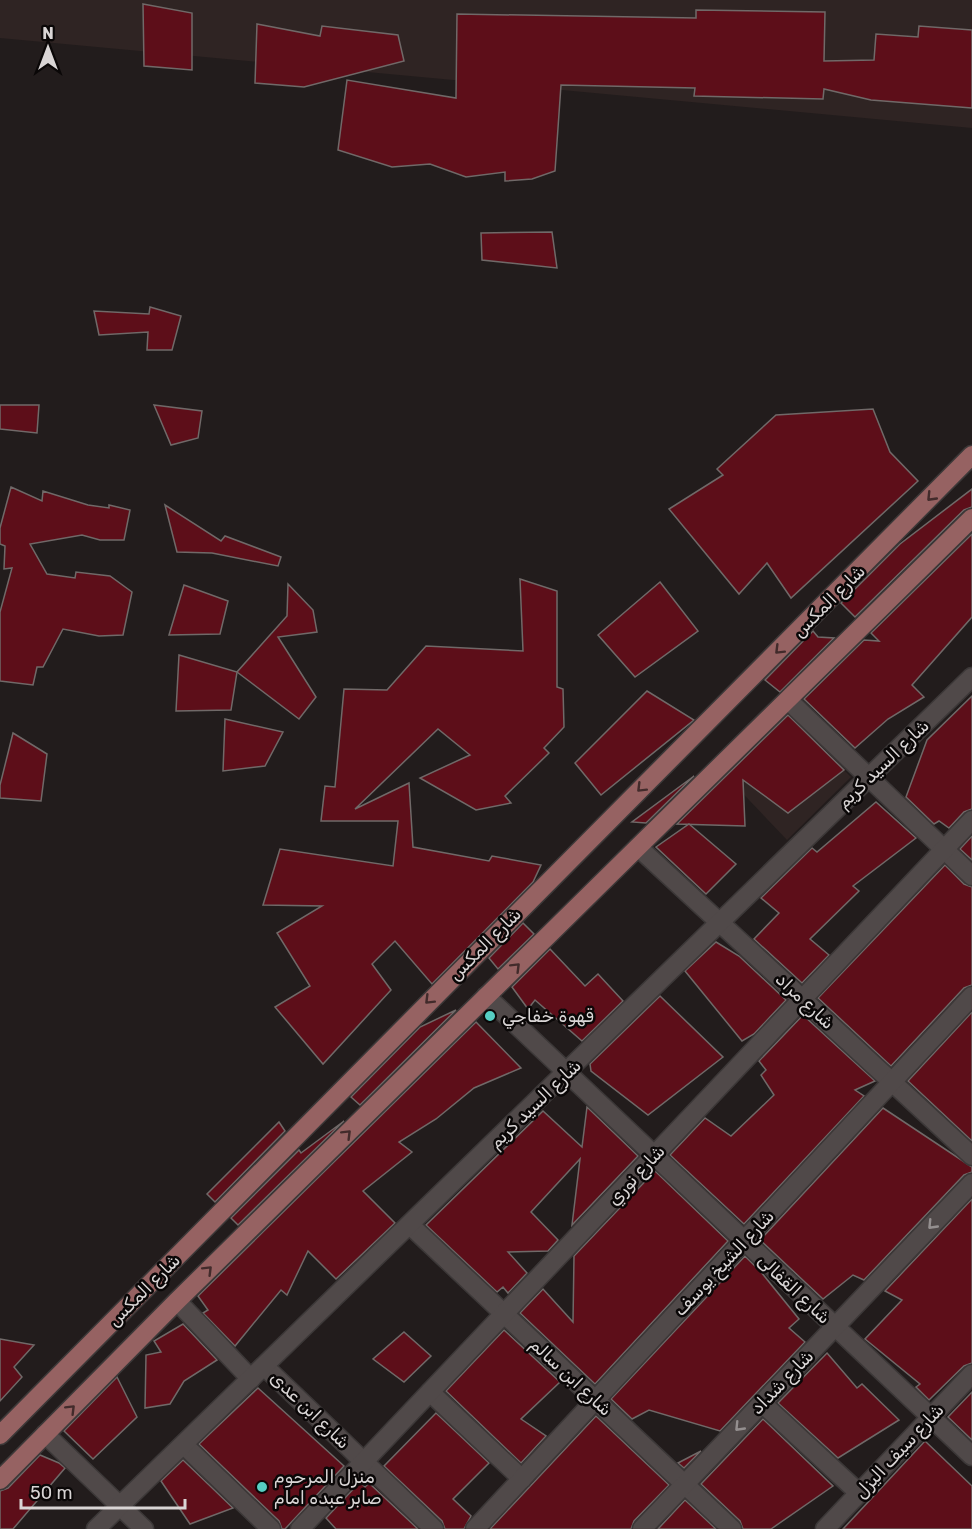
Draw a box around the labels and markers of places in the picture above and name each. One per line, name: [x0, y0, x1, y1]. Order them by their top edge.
place label: قهوة خفاجي: [502, 1005, 594, 1029]
marker: قهوة خفاجي: [483, 1009, 497, 1023]
place label: منزل المرحوم صابر عبده امام: [274, 1466, 382, 1509]
marker: منزل المرحوم صابر عبده امام: [255, 1480, 269, 1494]

